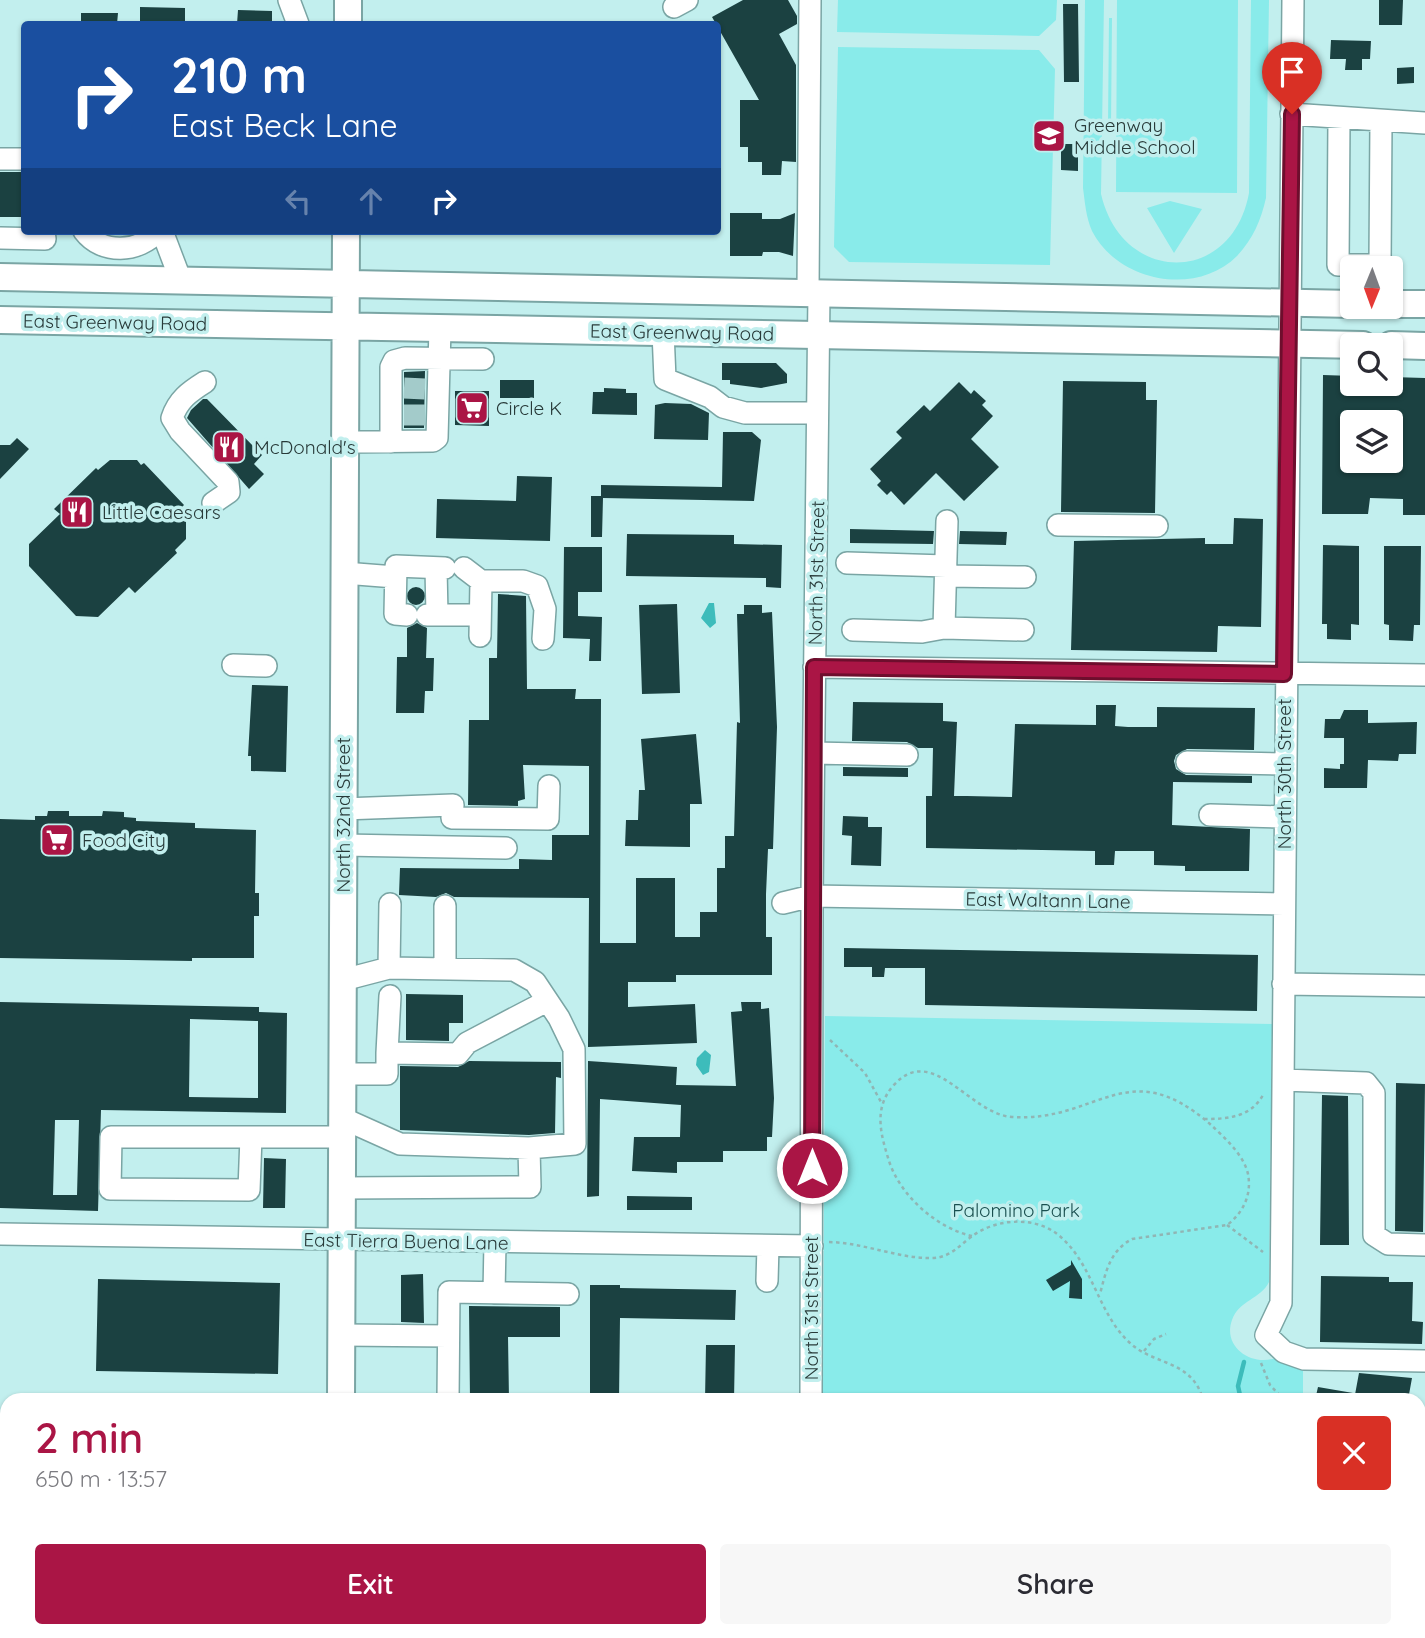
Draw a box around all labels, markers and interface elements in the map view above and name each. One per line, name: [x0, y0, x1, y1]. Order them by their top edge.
pin: [1262, 42, 1322, 114]
text: 210 m: [171, 44, 307, 105]
icon: right: [56, 49, 147, 140]
icon: arrive: [1273, 53, 1311, 91]
text: East Beck Lane: [171, 105, 397, 145]
place label: Greenway Middle School: [1074, 113, 1196, 159]
school or university icon: Greenway Middle School: [1030, 117, 1068, 155]
icon: left: [279, 182, 317, 220]
icon: ahead: [352, 182, 390, 220]
icon: right: [425, 182, 463, 220]
north arrow: [1340, 256, 1404, 318]
map controls: [1340, 256, 1403, 473]
street label: East Greenway Road: [23, 308, 207, 336]
street label: East Greenway Road: [590, 318, 774, 346]
button: search: [1340, 333, 1403, 396]
supermarket icon: Circle K: [453, 389, 491, 427]
place label: Circle K: [496, 396, 562, 420]
button: layers: [1340, 410, 1403, 473]
restaurant icon: McDonald's: [210, 428, 248, 466]
place label: McDonald's: [254, 435, 356, 459]
restaurant icon: Little Caesars: [58, 493, 96, 531]
place label: Little Caesars: [102, 500, 221, 524]
street label: North 31st Street: [803, 501, 829, 645]
street label: North 30th Street: [1272, 699, 1296, 849]
street label: North 32nd Street: [331, 737, 355, 893]
supermarket icon: Food City: [38, 821, 76, 859]
place label: Food City: [82, 828, 166, 852]
street label: East Waltann Lane: [965, 887, 1131, 913]
position arrow: [775, 1131, 849, 1205]
park label: Palomino Park: [952, 1198, 1080, 1222]
street label: East Tierra Buena Lane: [303, 1227, 509, 1255]
street label: North 31st Street: [799, 1236, 823, 1380]
text: 2 min: [35, 1411, 143, 1464]
button: close: [1317, 1416, 1391, 1490]
text: 650 m · 13:57: [35, 1464, 167, 1493]
button: Exit: [35, 1544, 706, 1624]
button: Share: [720, 1544, 1391, 1624]

